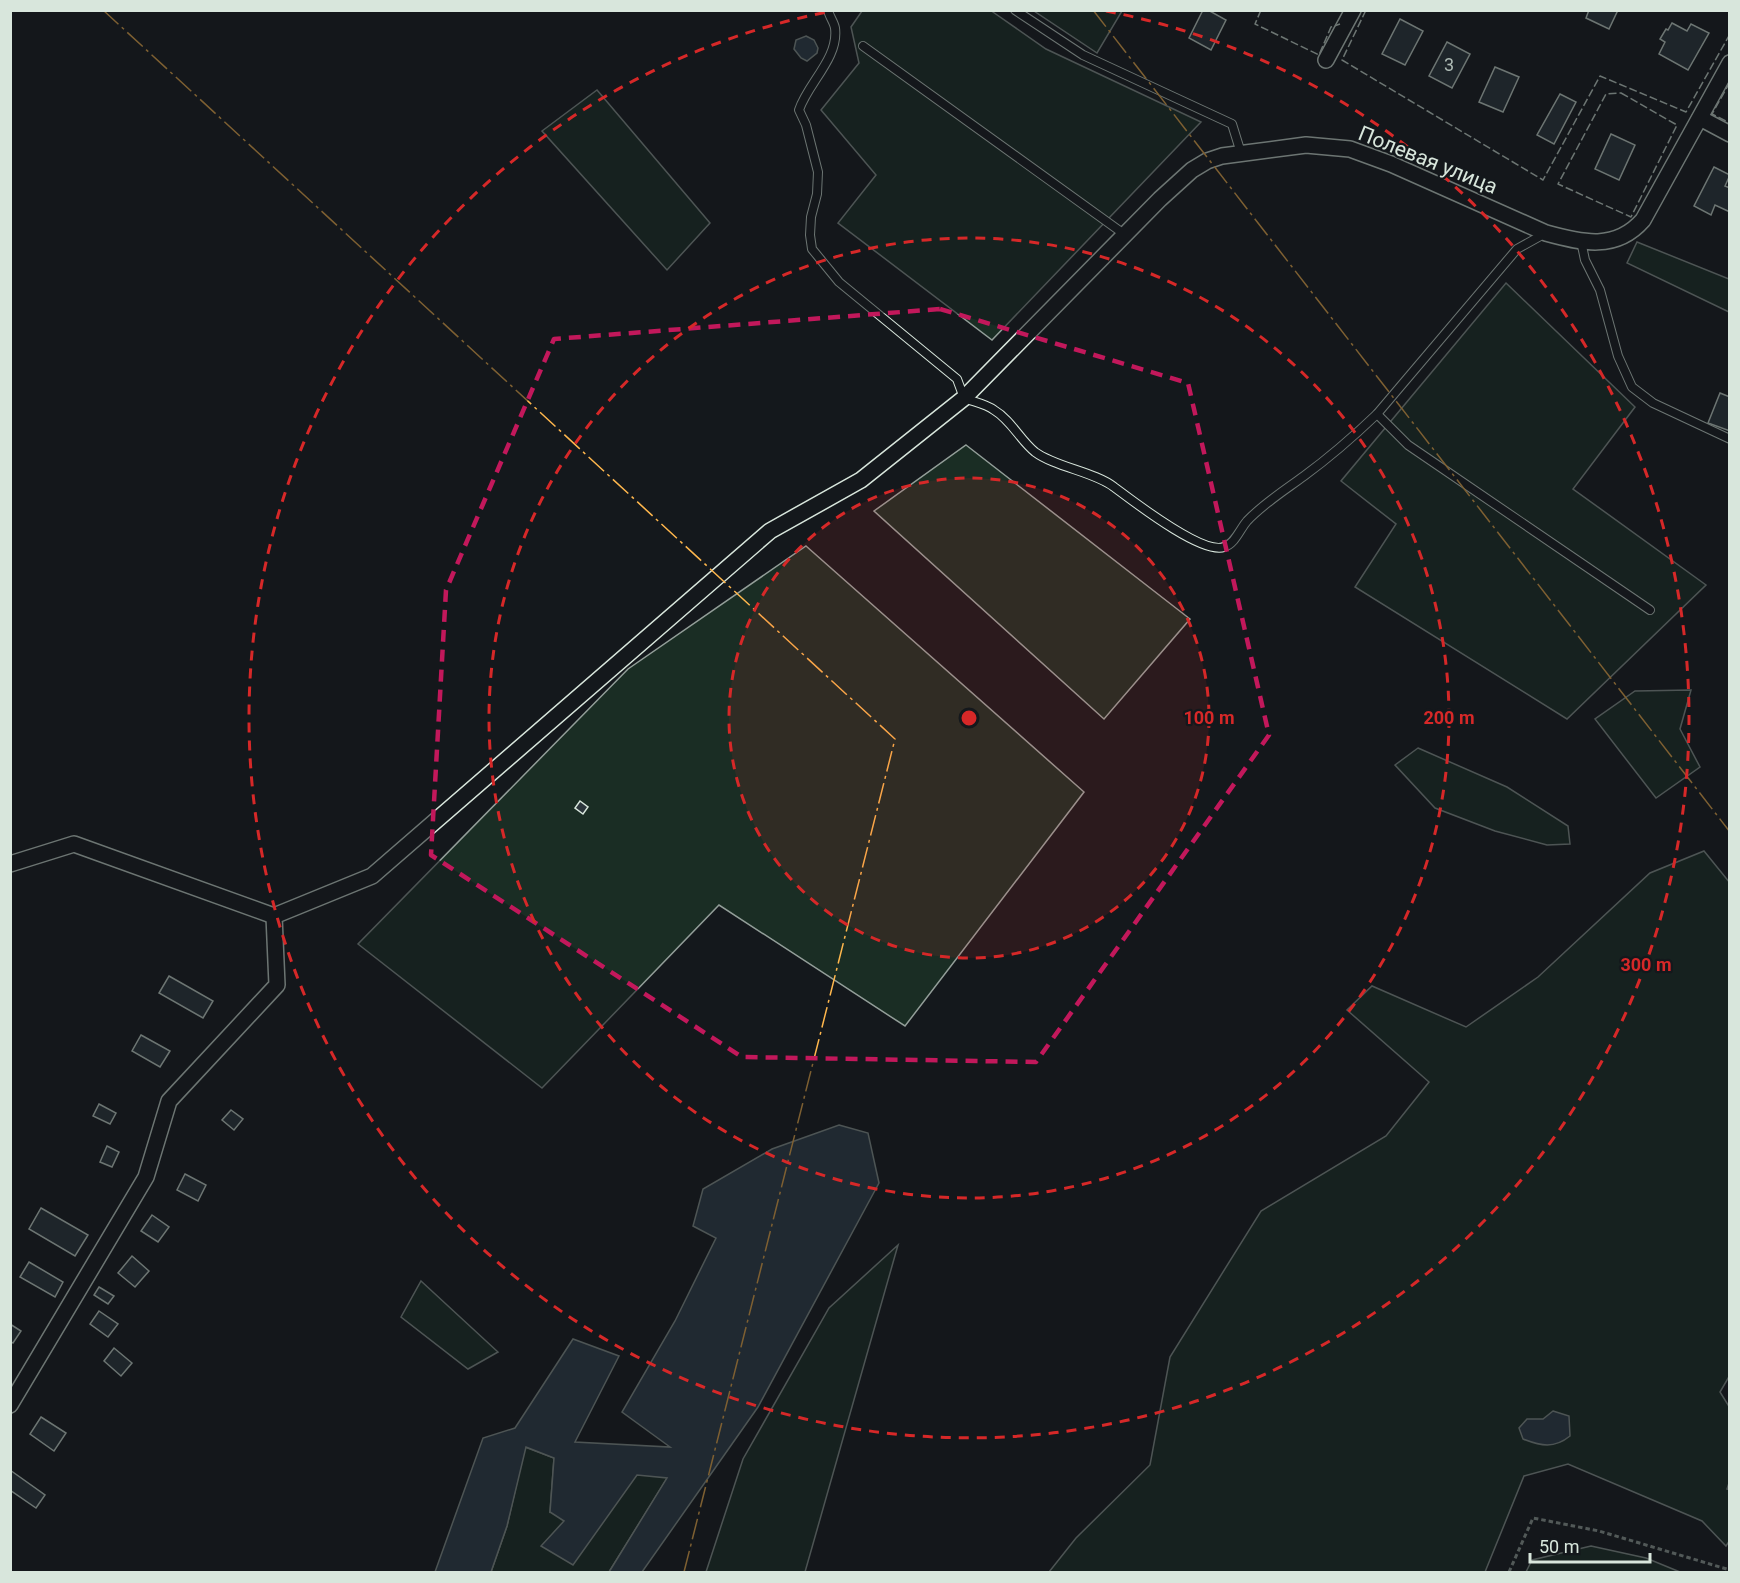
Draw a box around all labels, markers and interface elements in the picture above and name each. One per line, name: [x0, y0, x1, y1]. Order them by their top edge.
house number: 3: [1444, 54, 1454, 75]
street label: Полевая улица: [1355, 121, 1501, 199]
text: 100 m: [1183, 707, 1235, 728]
text: 200 m: [1423, 707, 1475, 728]
centre of rings: [959, 708, 979, 728]
text: 300 m: [1620, 954, 1672, 975]
scale bar: [1530, 1526, 1650, 1564]
text: 50 m: [1539, 1536, 1579, 1557]

